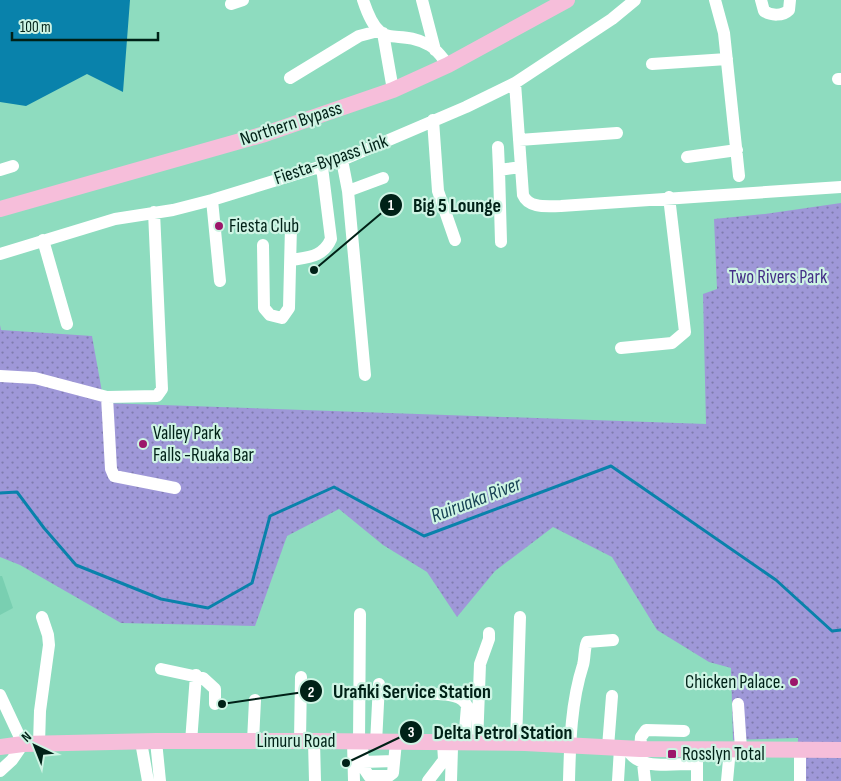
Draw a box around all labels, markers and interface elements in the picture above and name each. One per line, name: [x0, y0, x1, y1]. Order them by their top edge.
scale bar: [12, 10, 159, 42]
text: 100 m: [20, 18, 51, 37]
street label: Northern Bypass: [237, 97, 345, 151]
street label: Fiesta-Bypass Link: [271, 130, 392, 190]
callout: Big 5 Lounge: [378, 187, 511, 222]
text: Big 5 Lounge: [413, 194, 501, 218]
text: 1: [388, 196, 394, 215]
place label: Fiesta Club: [229, 215, 299, 238]
marker: Fiesta Club: [213, 220, 225, 232]
park label: Two Rivers Park: [729, 266, 828, 289]
place label: Valley Park Falls -Ruaka Bar: [153, 422, 255, 467]
marker: Valley Park Falls -Ruaka Bar: [137, 438, 149, 450]
water label: Ruiruaka River: [428, 471, 526, 528]
place label: Chicken Palace.: [685, 671, 784, 694]
callout: Urafiki Service Station: [298, 674, 501, 709]
marker: Chicken Palace.: [788, 676, 800, 688]
text: Urafiki Service Station: [333, 680, 491, 704]
text: 2: [308, 683, 314, 702]
callout: Delta Petrol Station: [399, 714, 583, 749]
north arrow: [10, 721, 60, 771]
text: Delta Petrol Station: [434, 721, 572, 745]
text: 3: [408, 723, 415, 742]
text: N: [18, 728, 35, 746]
street label: Limuru Road: [257, 730, 335, 753]
place label: Rosslyn Total: [682, 743, 765, 766]
marker: Rosslyn Total: [666, 748, 678, 760]

